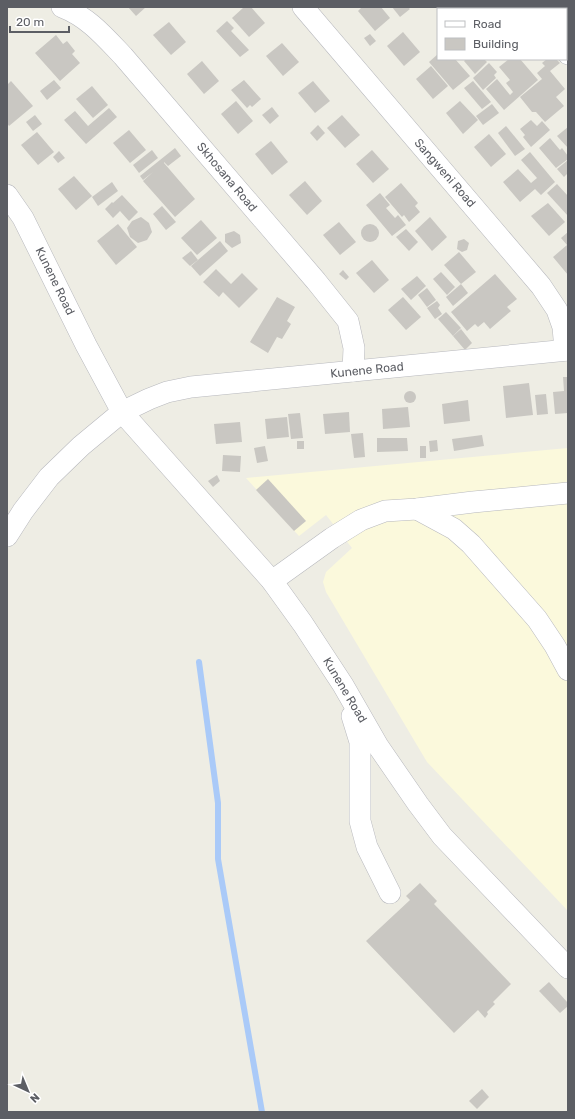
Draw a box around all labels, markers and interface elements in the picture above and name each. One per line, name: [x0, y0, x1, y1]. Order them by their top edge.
scale bar: [10, 8, 69, 34]
legend: [437, 8, 567, 60]
text: 20 m: [16, 15, 44, 29]
text: Road: [473, 17, 501, 31]
text: Building: [473, 37, 519, 51]
street label: Sangweni Road: [411, 136, 479, 210]
street label: Skhosana Road: [194, 140, 260, 214]
street label: Kunene Road: [33, 245, 77, 317]
street label: Kunene Road: [330, 359, 404, 381]
street label: Kunene Road: [320, 655, 370, 725]
north arrow: [8, 1071, 48, 1111]
text: N: [27, 1090, 42, 1105]

